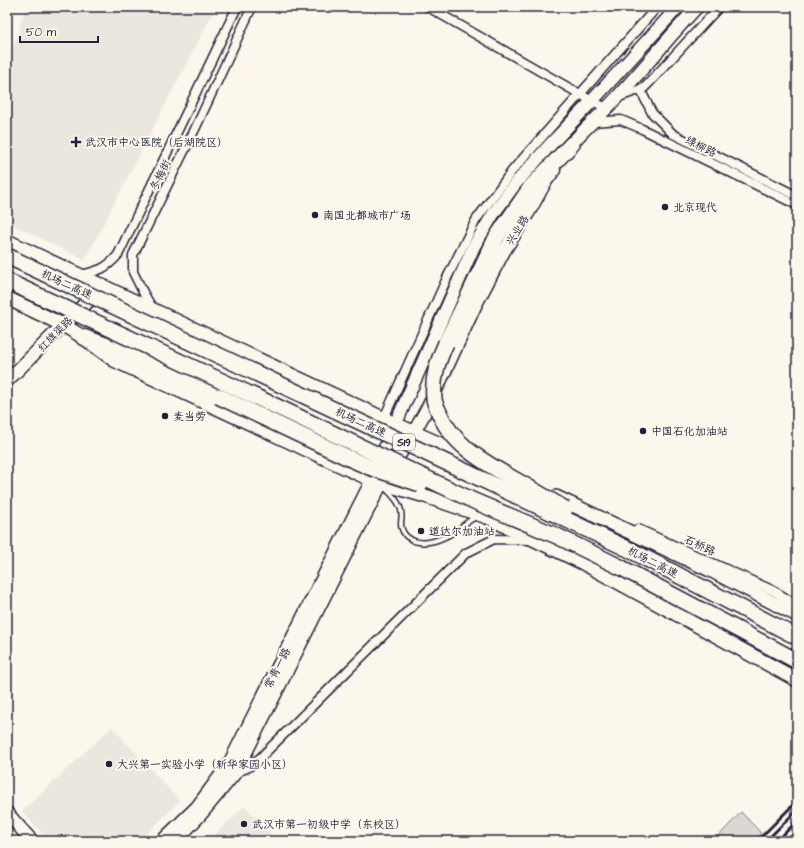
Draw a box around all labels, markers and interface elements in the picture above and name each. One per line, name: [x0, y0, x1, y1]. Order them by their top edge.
scale bar: [20, 18, 98, 44]
text: 50 m: [26, 24, 57, 41]
street label: 绿柳路: [683, 132, 719, 160]
place label: 武汉市中心医院（后湖院区）: [85, 135, 228, 150]
marker: 武汉市中心医院（后湖院区）: [70, 136, 82, 148]
street label: 冬梅街: [146, 156, 175, 193]
place label: 北京现代: [673, 200, 717, 215]
marker: 北京现代: [660, 202, 670, 212]
place label: 南国北都城市广场: [323, 208, 411, 223]
marker: 南国北都城市广场: [310, 210, 320, 220]
street label: 兴业路: [502, 212, 533, 248]
street label: 机场二高速: [39, 266, 95, 303]
street label: 红旗渠路: [34, 313, 76, 355]
street label: 机场二高速: [333, 404, 389, 441]
place label: 麦当劳: [173, 409, 206, 424]
marker: 麦当劳: [160, 411, 170, 421]
place label: 中国石化加油站: [651, 424, 728, 439]
marker: 中国石化加油站: [638, 426, 648, 436]
road number: S19: [393, 434, 415, 450]
place label: 道达尔加油站: [429, 524, 495, 539]
marker: 道达尔加油站: [416, 526, 426, 536]
street label: 石桥路: [682, 532, 718, 559]
street label: 机场二高速: [625, 543, 681, 582]
street label: 常青一路: [261, 645, 294, 691]
place label: 大兴第一实验小学（新华家园小区）: [117, 757, 293, 772]
marker: 大兴第一实验小学（新华家园小区）: [104, 759, 114, 769]
place label: 武汉市第一初级中学（东校区）: [252, 817, 406, 832]
marker: 武汉市第一初级中学（东校区）: [239, 819, 249, 829]

